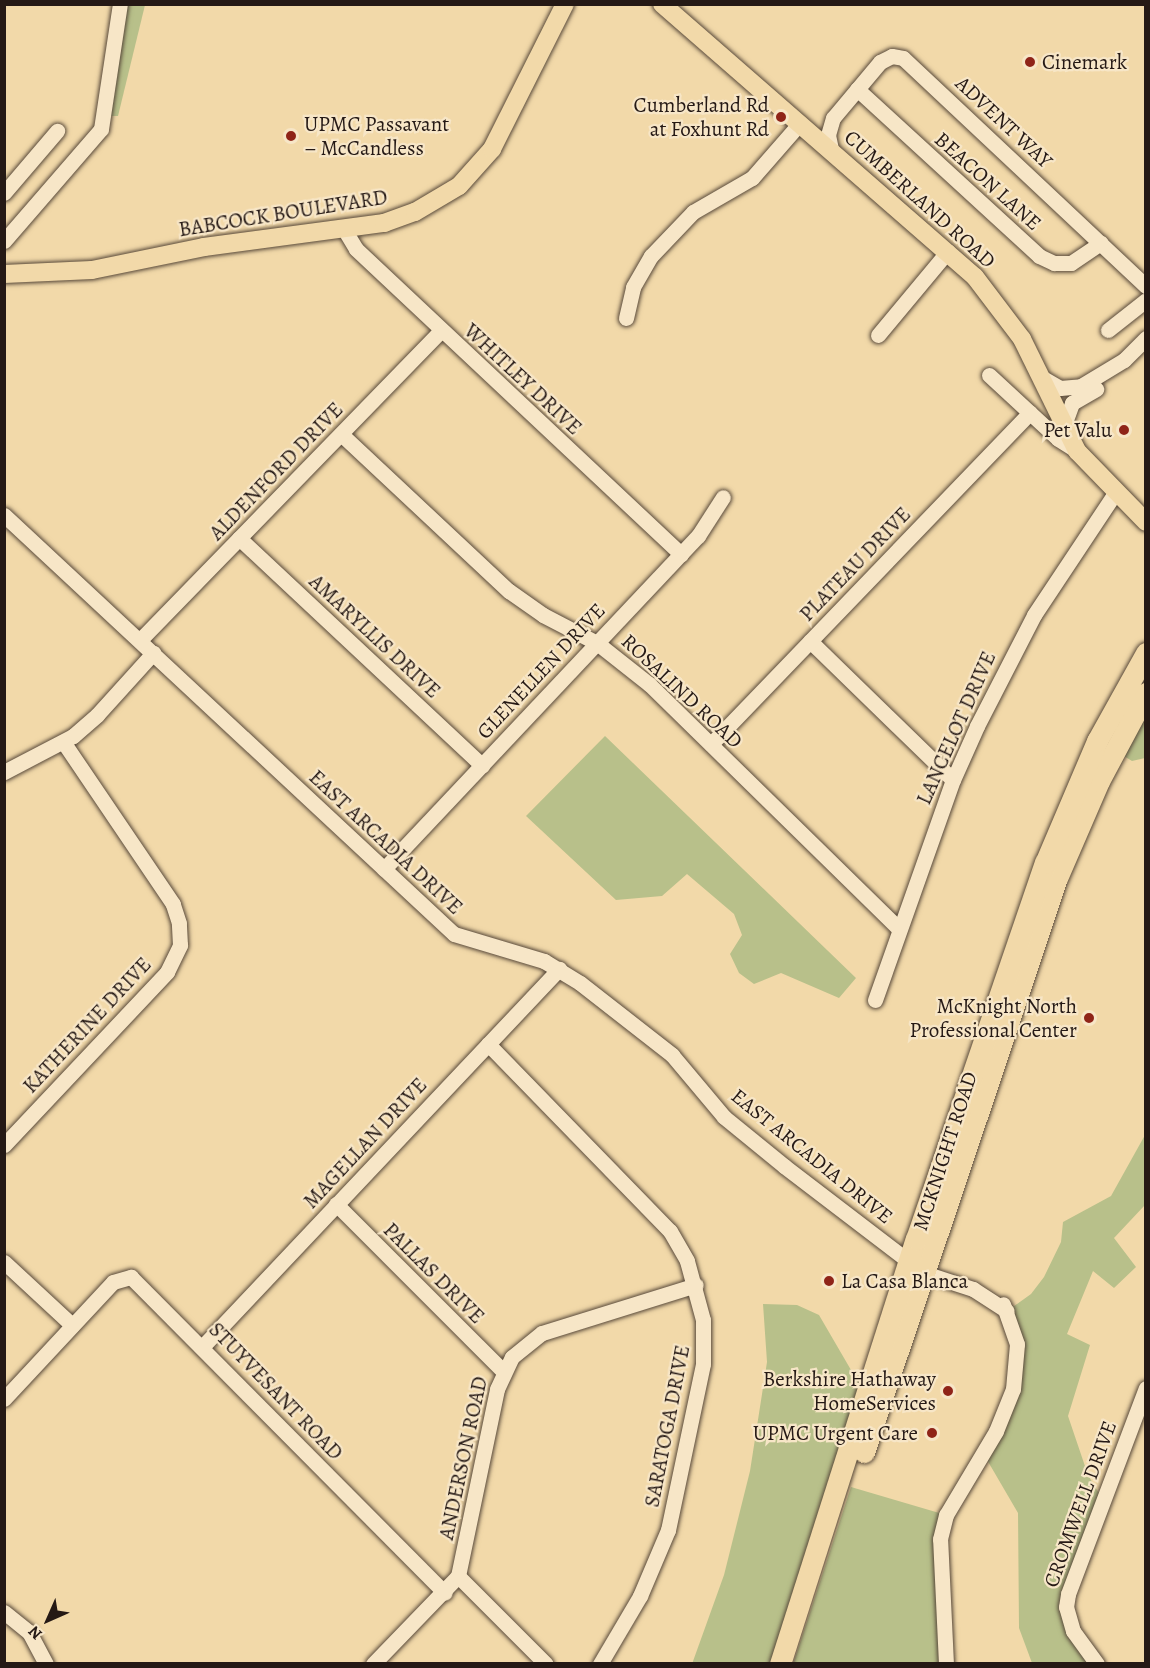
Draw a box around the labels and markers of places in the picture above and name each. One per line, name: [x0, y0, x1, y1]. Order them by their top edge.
place label: Cinemark: [1042, 49, 1127, 75]
marker: Cinemark: [1023, 55, 1037, 69]
place label: Cumberland Rd at Foxhunt Rd: [634, 92, 769, 142]
marker: Cumberland Rd at Foxhunt Rd: [774, 110, 788, 124]
place label: UPMC Passavant – McCandless: [304, 111, 449, 161]
marker: UPMC Passavant – McCandless: [282, 127, 300, 145]
place label: Pet Valu: [1043, 417, 1112, 443]
marker: Pet Valu: [1117, 423, 1131, 437]
place label: McKnight North Professional Center: [910, 993, 1077, 1043]
marker: McKnight North Professional Center: [1082, 1011, 1096, 1025]
place label: La Casa Blanca: [841, 1268, 968, 1294]
marker: La Casa Blanca: [822, 1274, 836, 1288]
place label: Berkshire Hathaway HomeServices: [763, 1366, 936, 1416]
marker: Berkshire Hathaway HomeServices: [941, 1384, 955, 1398]
place label: UPMC Urgent Care: [753, 1420, 918, 1446]
marker: UPMC Urgent Care: [923, 1424, 941, 1442]

